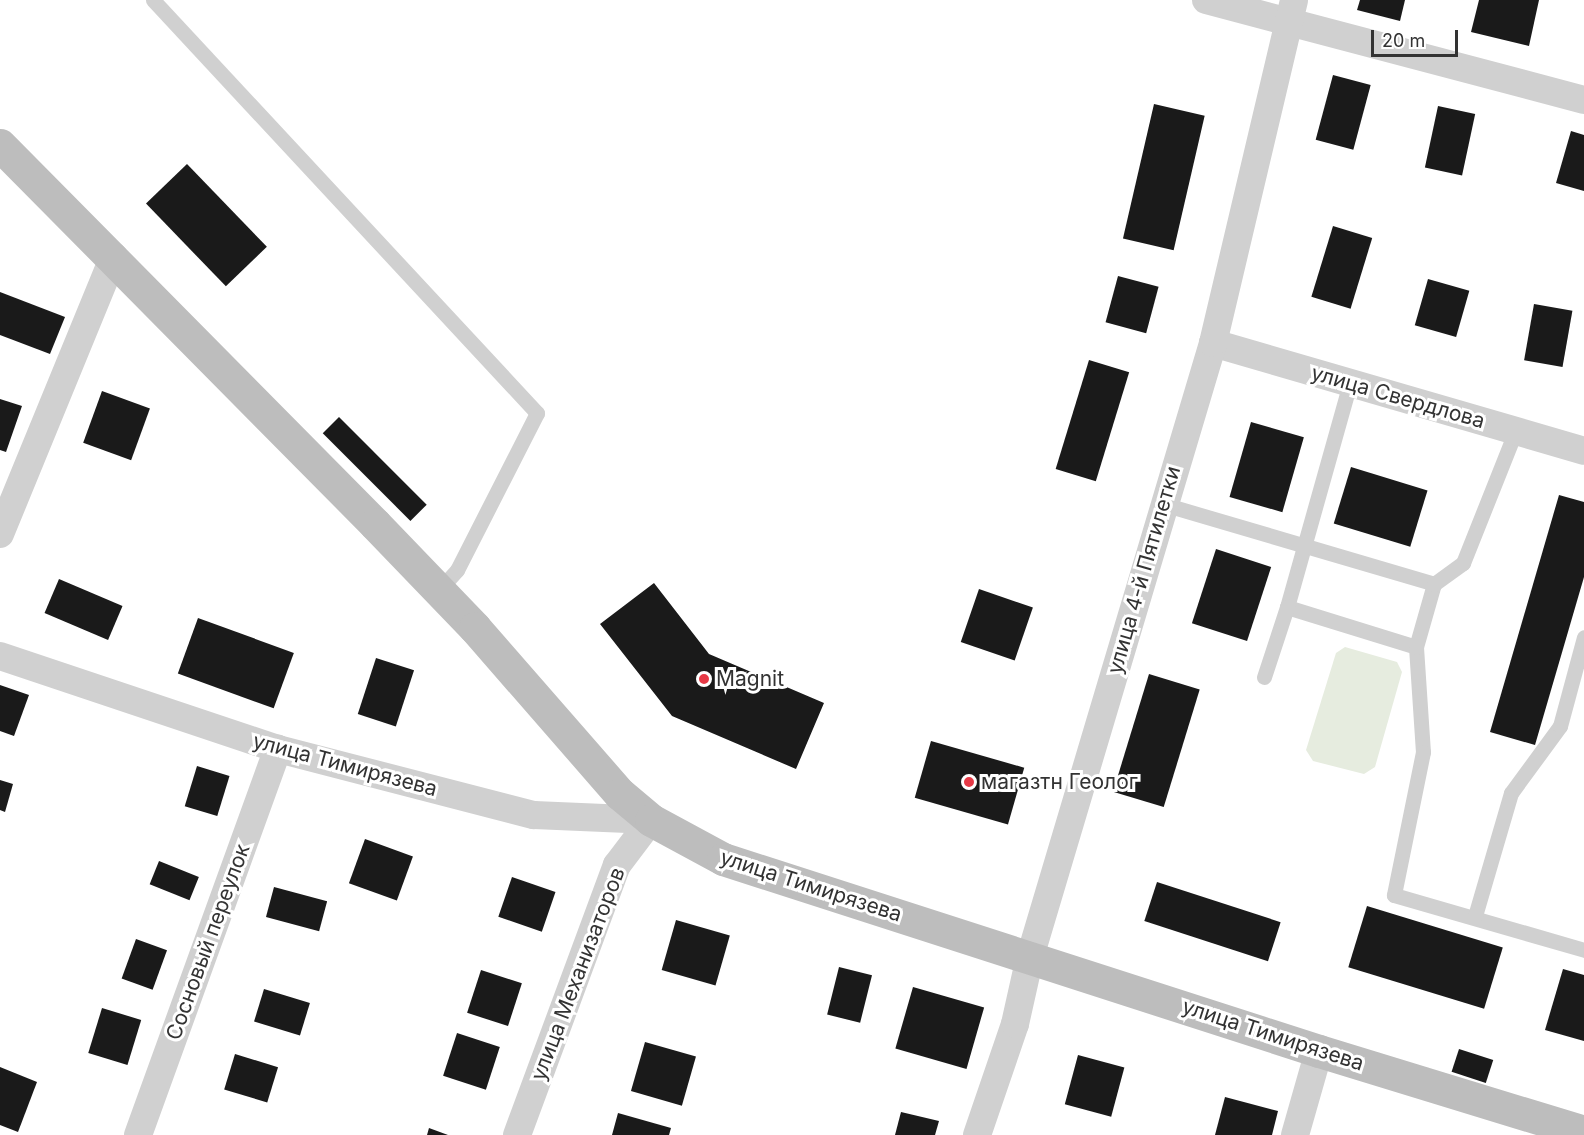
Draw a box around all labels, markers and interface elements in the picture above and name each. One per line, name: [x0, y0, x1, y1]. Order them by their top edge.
scale bar: [1374, 18, 1461, 56]
text: 20 m: [1382, 30, 1425, 51]
street label: улица Свердлова: [1308, 360, 1488, 434]
street label: улица 4-й Пятилетки: [1102, 463, 1186, 677]
place label: Magnit: [716, 666, 784, 692]
marker: Magnit: [697, 672, 711, 686]
street label: улица Тимирязева: [250, 728, 440, 802]
place label: магазтн Геолог: [981, 769, 1138, 795]
marker: магазтн Геолог: [962, 775, 976, 789]
street label: Сосновый переулок: [161, 841, 255, 1043]
street label: улица Тимирязева: [717, 845, 905, 927]
street label: улица Механизаторов: [526, 864, 630, 1084]
street label: улица Тимирязева: [1179, 994, 1367, 1076]

